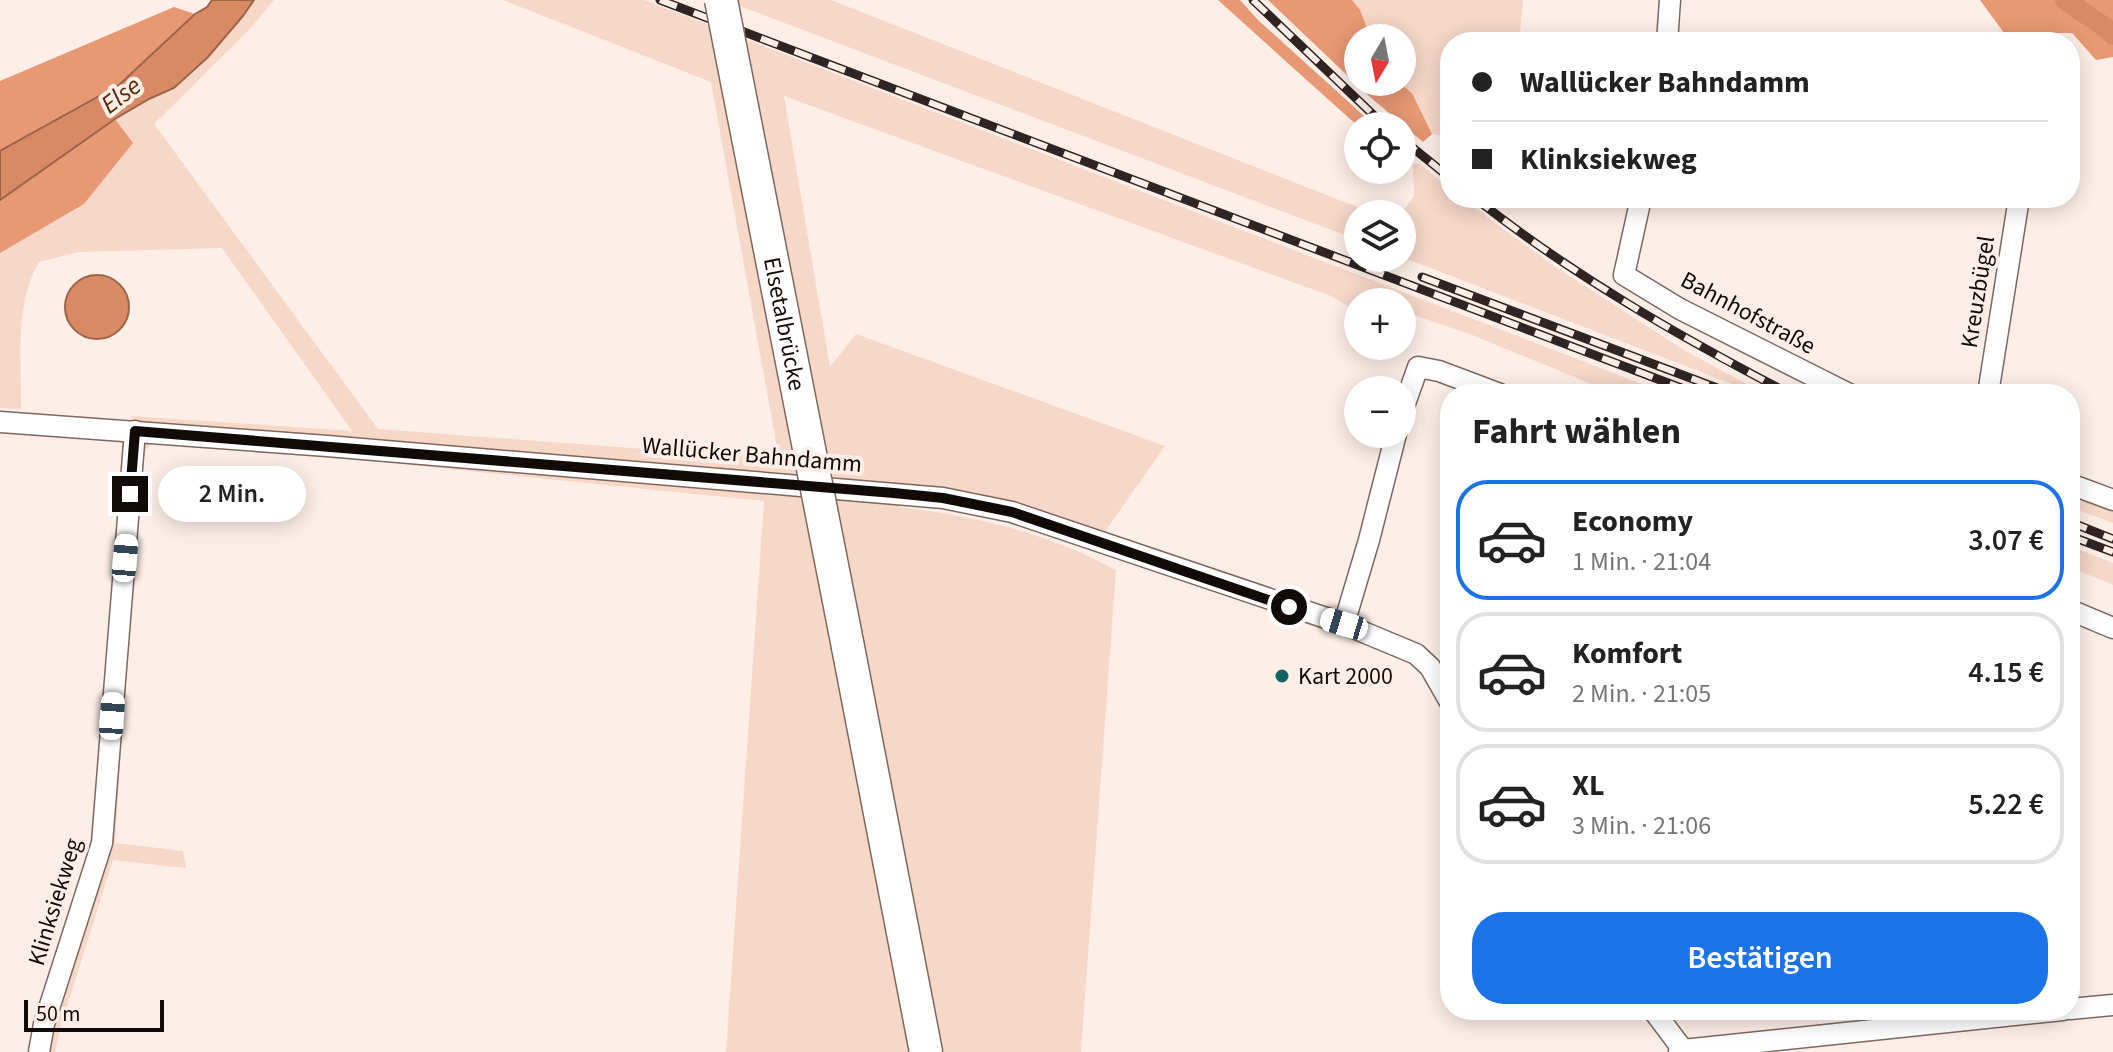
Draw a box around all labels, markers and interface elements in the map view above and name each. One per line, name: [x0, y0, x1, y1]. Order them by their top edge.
north arrow: [1344, 24, 1416, 96]
map controls: [1344, 24, 1416, 448]
text: Wallücker Bahndamm: [1520, 61, 1810, 104]
water label: Else: [93, 67, 149, 123]
button: locate: [1344, 112, 1416, 184]
text: Klinksiekweg: [1520, 138, 1697, 181]
button: layers: [1344, 200, 1416, 272]
street label: Kreuzbügel: [1952, 233, 2004, 351]
street label: Elsetalbrücke: [754, 254, 815, 394]
street label: Bahnhofstraße: [1674, 263, 1822, 363]
button: +: [1344, 288, 1416, 360]
button: −: [1344, 376, 1416, 448]
text: Fahrt wählen: [1472, 406, 1681, 457]
street label: Wallücker Bahndamm: [640, 428, 864, 482]
callout: 2 Min.: [158, 466, 306, 522]
text: 2 Min.: [199, 475, 265, 512]
route end: [112, 476, 148, 512]
text: Economy: [1572, 500, 1693, 543]
icon: car: [1476, 504, 1548, 576]
text: 3.07 €: [1968, 519, 2044, 562]
car: [111, 533, 139, 583]
text: 1 Min. · 21:04: [1572, 543, 1711, 580]
route start: [1271, 589, 1307, 625]
car: [1318, 606, 1370, 642]
text: Komfort: [1572, 632, 1682, 675]
icon: car: [1476, 636, 1548, 708]
text: 4.15 €: [1968, 651, 2044, 694]
place label: Kart 2000: [1298, 659, 1393, 694]
marker: Kart 2000: [1273, 667, 1291, 685]
text: 2 Min. · 21:05: [1572, 675, 1711, 712]
car: [98, 691, 126, 741]
text: XL: [1572, 764, 1605, 807]
icon: car: [1476, 768, 1548, 840]
text: 5.22 €: [1968, 783, 2044, 826]
text: 3 Min. · 21:06: [1572, 807, 1711, 844]
street label: Klinksiekweg: [19, 834, 91, 970]
button: Bestätigen: [1472, 912, 2048, 1004]
scale bar: [24, 996, 164, 1032]
text: 50 m: [36, 998, 81, 1030]

